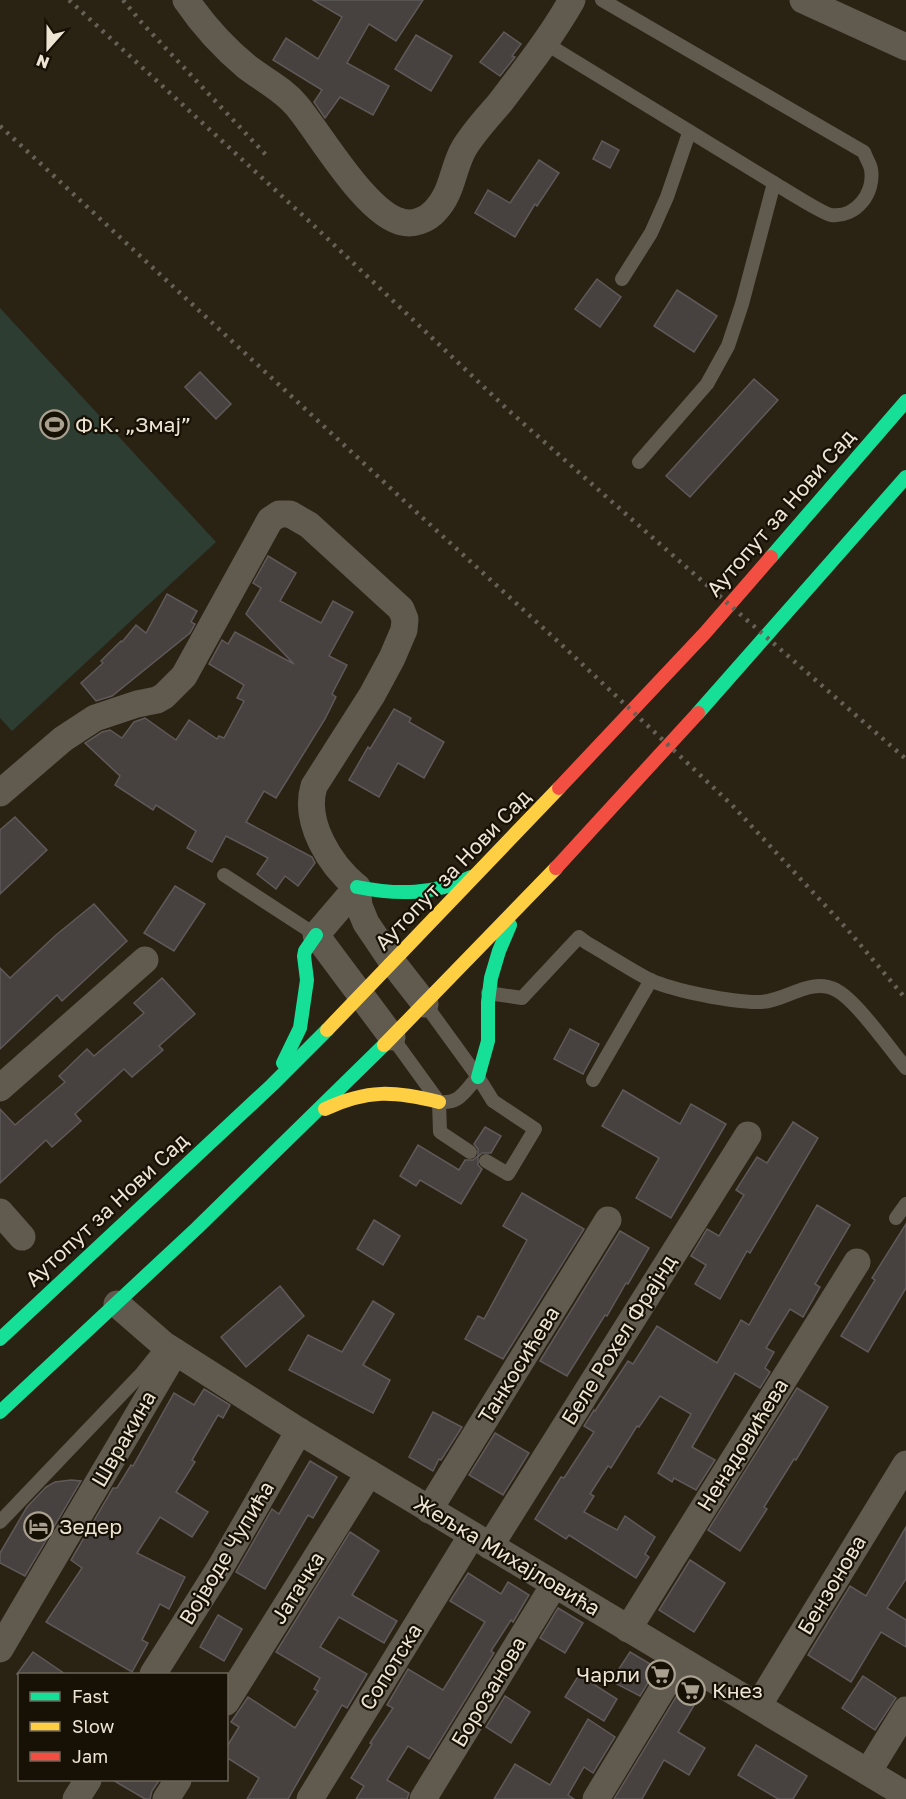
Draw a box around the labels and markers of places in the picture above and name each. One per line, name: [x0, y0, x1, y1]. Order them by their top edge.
sports icon: Ф.К. „Змај”: [38, 409, 70, 441]
place label: Ф.К. „Змај”: [75, 411, 191, 437]
hotel icon: Зедер: [22, 1511, 54, 1543]
place label: Зедер: [59, 1513, 122, 1539]
supermarket icon: Чарли: [645, 1659, 677, 1691]
place label: Чарли: [576, 1661, 640, 1687]
supermarket icon: Кнез: [675, 1675, 707, 1707]
place label: Кнез: [712, 1677, 763, 1703]

